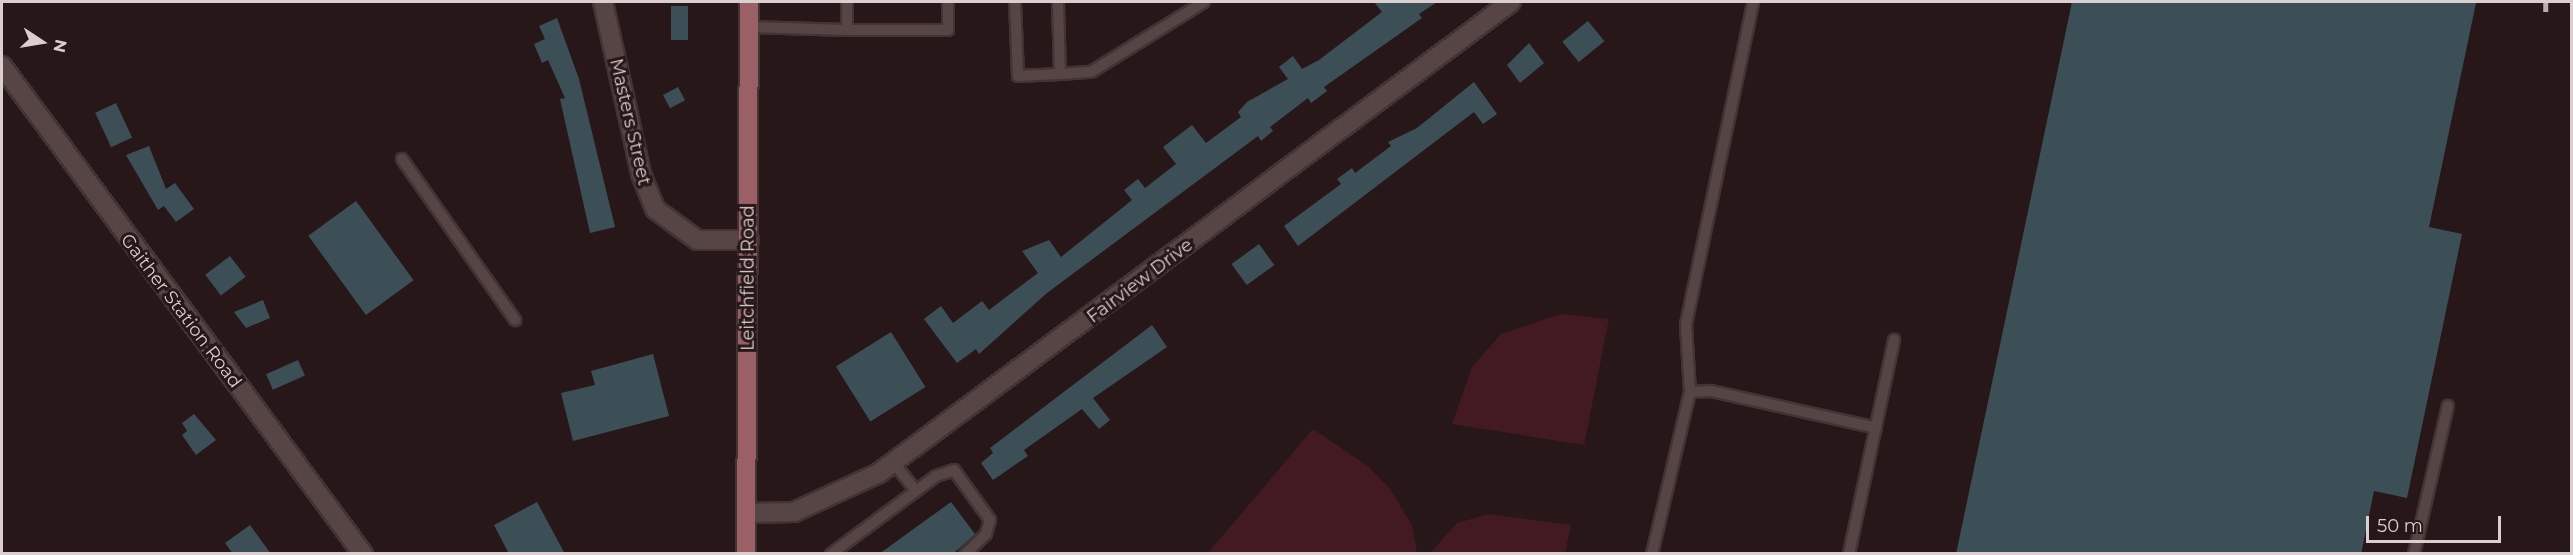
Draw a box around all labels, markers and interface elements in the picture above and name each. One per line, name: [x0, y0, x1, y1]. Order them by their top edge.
north arrow: [12, 12, 72, 72]
text: N: [49, 38, 71, 54]
street label: Masters Street: [605, 56, 655, 188]
street label: Leitchfield Road: [737, 205, 759, 351]
street label: Gaither Station Road: [116, 230, 246, 392]
street label: Fairview Drive: [1083, 234, 1197, 328]
scale bar: [2369, 504, 2504, 542]
text: 50 m: [2377, 515, 2423, 537]

